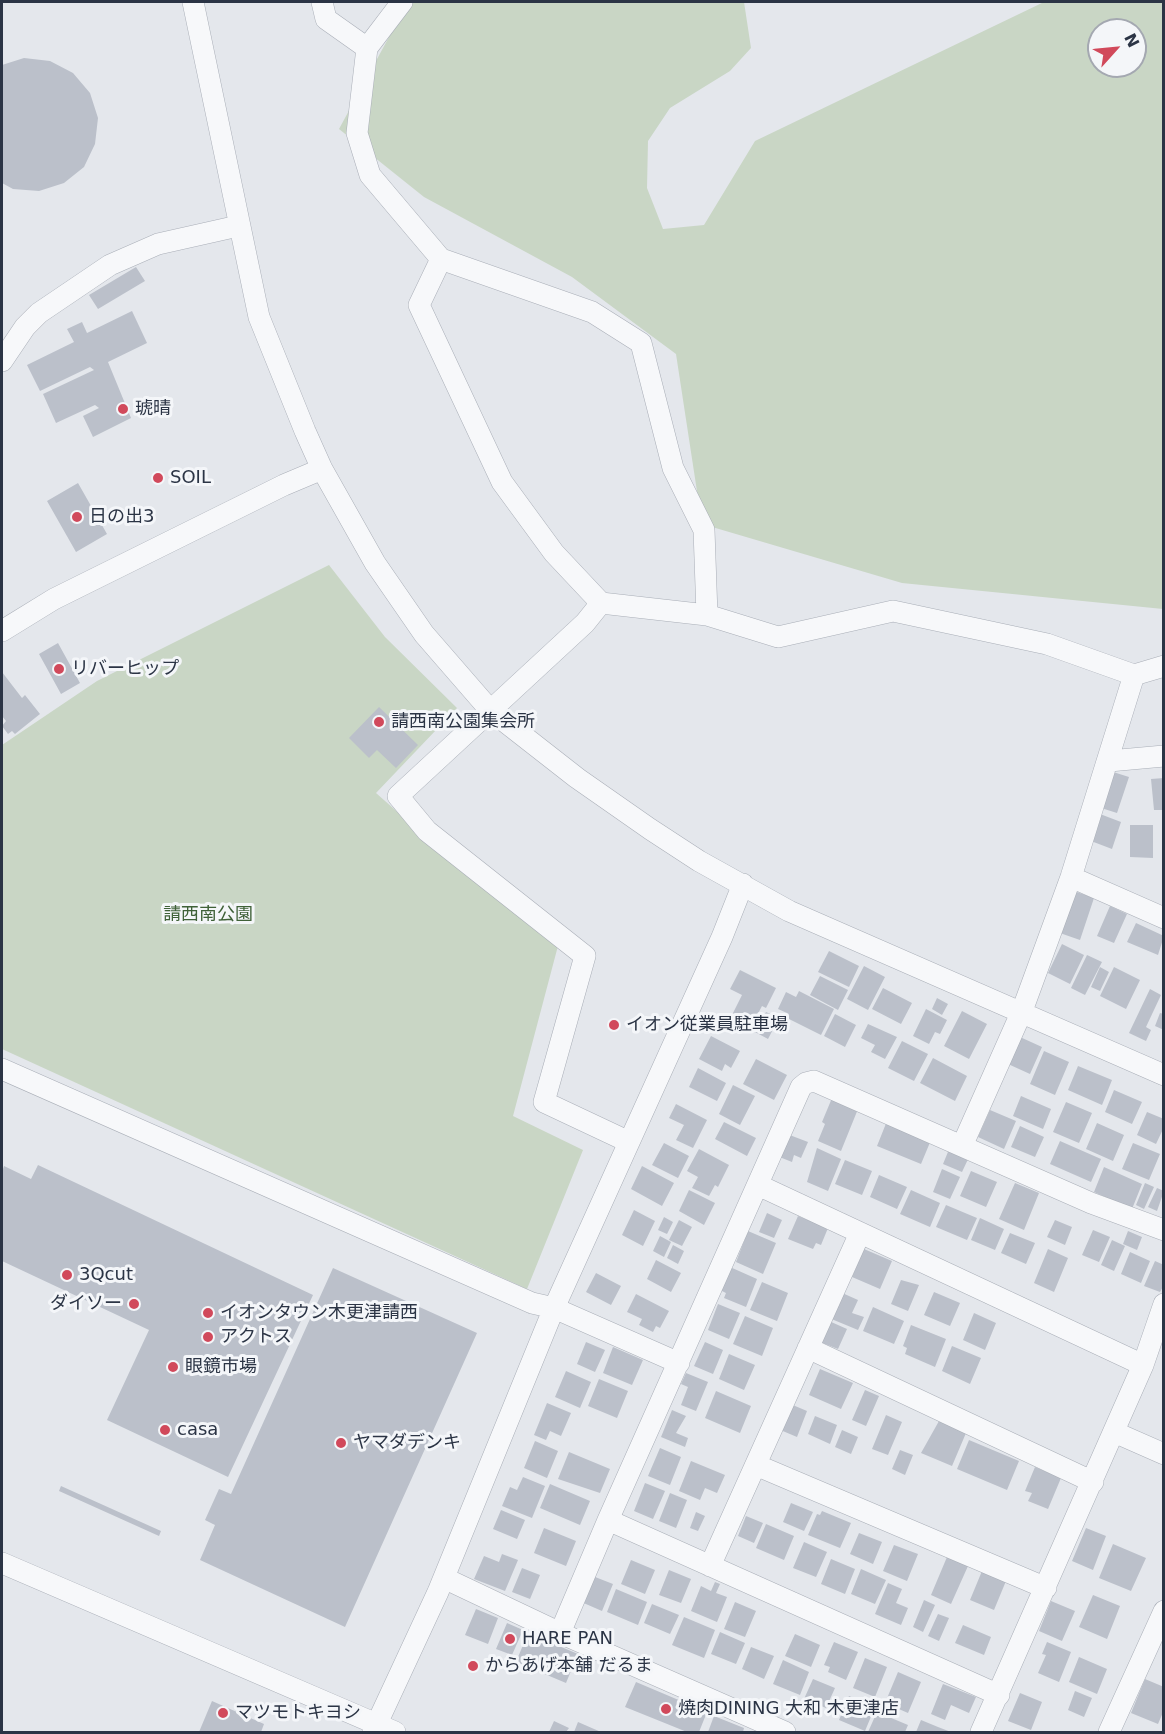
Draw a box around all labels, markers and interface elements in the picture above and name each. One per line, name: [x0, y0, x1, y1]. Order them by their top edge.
north arrow: [1087, 18, 1147, 78]
text: N: [1120, 30, 1143, 51]
place label: 琥晴: [135, 398, 171, 420]
marker: 琥晴: [116, 402, 130, 416]
place label: SOIL: [170, 467, 211, 489]
marker: SOIL: [151, 471, 165, 485]
place label: 日の出3: [89, 506, 154, 528]
marker: 日の出3: [70, 510, 84, 524]
place label: リバーヒップ: [71, 658, 179, 680]
marker: リバーヒップ: [52, 662, 66, 676]
place label: 請西南公園集会所: [391, 711, 535, 733]
marker: 請西南公園集会所: [372, 715, 386, 729]
park label: 請西南公園: [163, 904, 253, 926]
place label: イオン従業員駐車場: [626, 1014, 788, 1036]
marker: イオン従業員駐車場: [607, 1018, 621, 1032]
place label: 3Qcut: [79, 1264, 133, 1286]
marker: 3Qcut: [60, 1268, 74, 1282]
place label: ダイソー: [50, 1293, 122, 1315]
marker: ダイソー: [127, 1297, 141, 1311]
place label: イオンタウン木更津請西: [220, 1302, 418, 1324]
marker: イオンタウン木更津請西: [201, 1306, 215, 1320]
place label: アクトス: [220, 1326, 292, 1348]
marker: アクトス: [201, 1330, 215, 1344]
place label: 眼鏡市場: [185, 1356, 257, 1378]
marker: 眼鏡市場: [166, 1360, 180, 1374]
place label: casa: [177, 1419, 218, 1441]
marker: casa: [158, 1423, 172, 1437]
place label: ヤマダデンキ: [353, 1432, 461, 1454]
marker: ヤマダデンキ: [334, 1436, 348, 1450]
place label: HARE PAN: [522, 1628, 613, 1650]
marker: HARE PAN: [503, 1632, 517, 1646]
place label: からあげ本舗 だるま: [485, 1655, 653, 1677]
marker: からあげ本舗 だるま: [466, 1659, 480, 1673]
place label: 焼肉DINING 大和 木更津店: [678, 1698, 899, 1720]
place label: マツモトキヨシ: [235, 1702, 361, 1724]
marker: 焼肉DINING 大和 木更津店: [659, 1702, 673, 1716]
marker: マツモトキヨシ: [216, 1706, 230, 1720]

